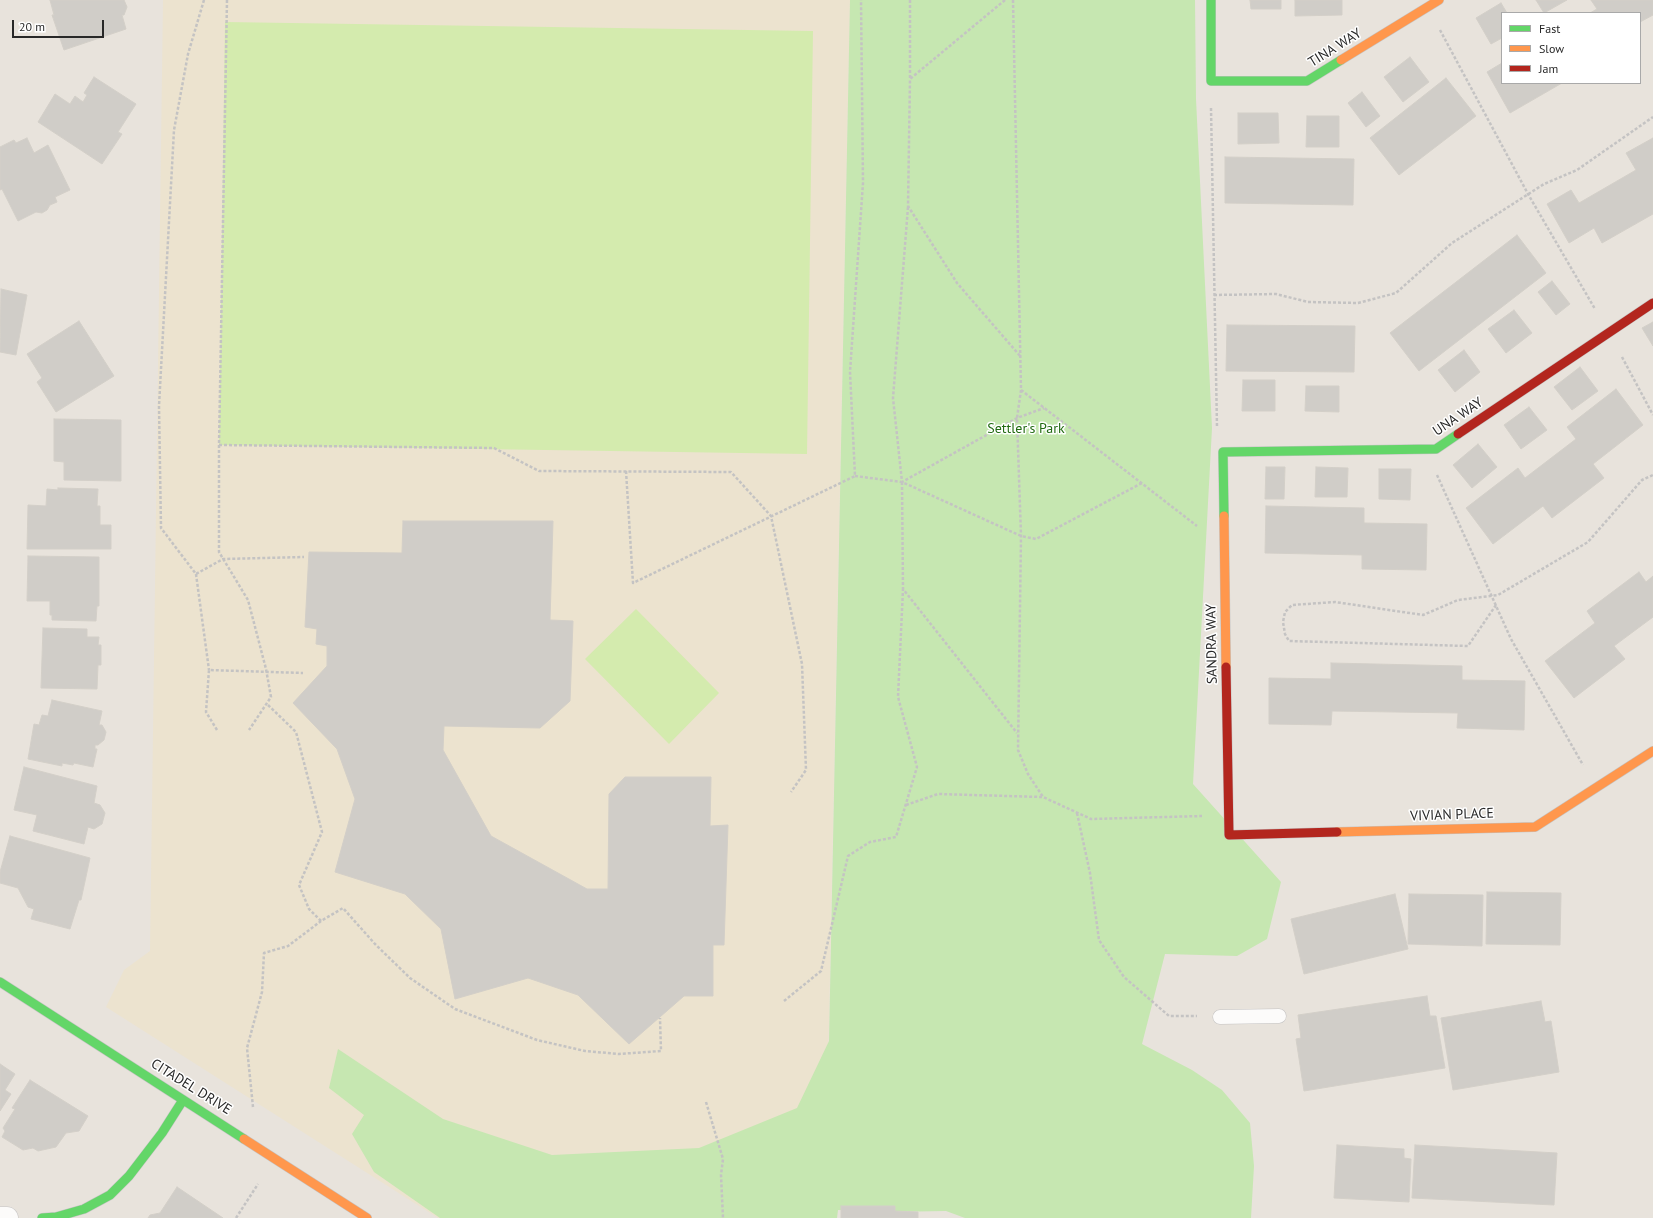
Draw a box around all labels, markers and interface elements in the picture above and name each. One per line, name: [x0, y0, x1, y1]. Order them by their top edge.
scale bar: [14, 12, 106, 38]
legend: [1501, 12, 1641, 84]
text: 20 m: [19, 19, 45, 34]
text: Fast: [1539, 21, 1560, 36]
street label: TINA WAY: [1305, 25, 1365, 71]
text: Slow: [1539, 41, 1564, 56]
text: Jam: [1539, 61, 1558, 76]
street label: UNA WAY: [1430, 394, 1486, 440]
park label: Settler's Park: [987, 421, 1065, 437]
street label: SANDRA WAY: [1203, 604, 1221, 684]
street label: VIVIAN PLACE: [1410, 805, 1494, 825]
street label: CITADEL DRIVE: [148, 1056, 234, 1118]

